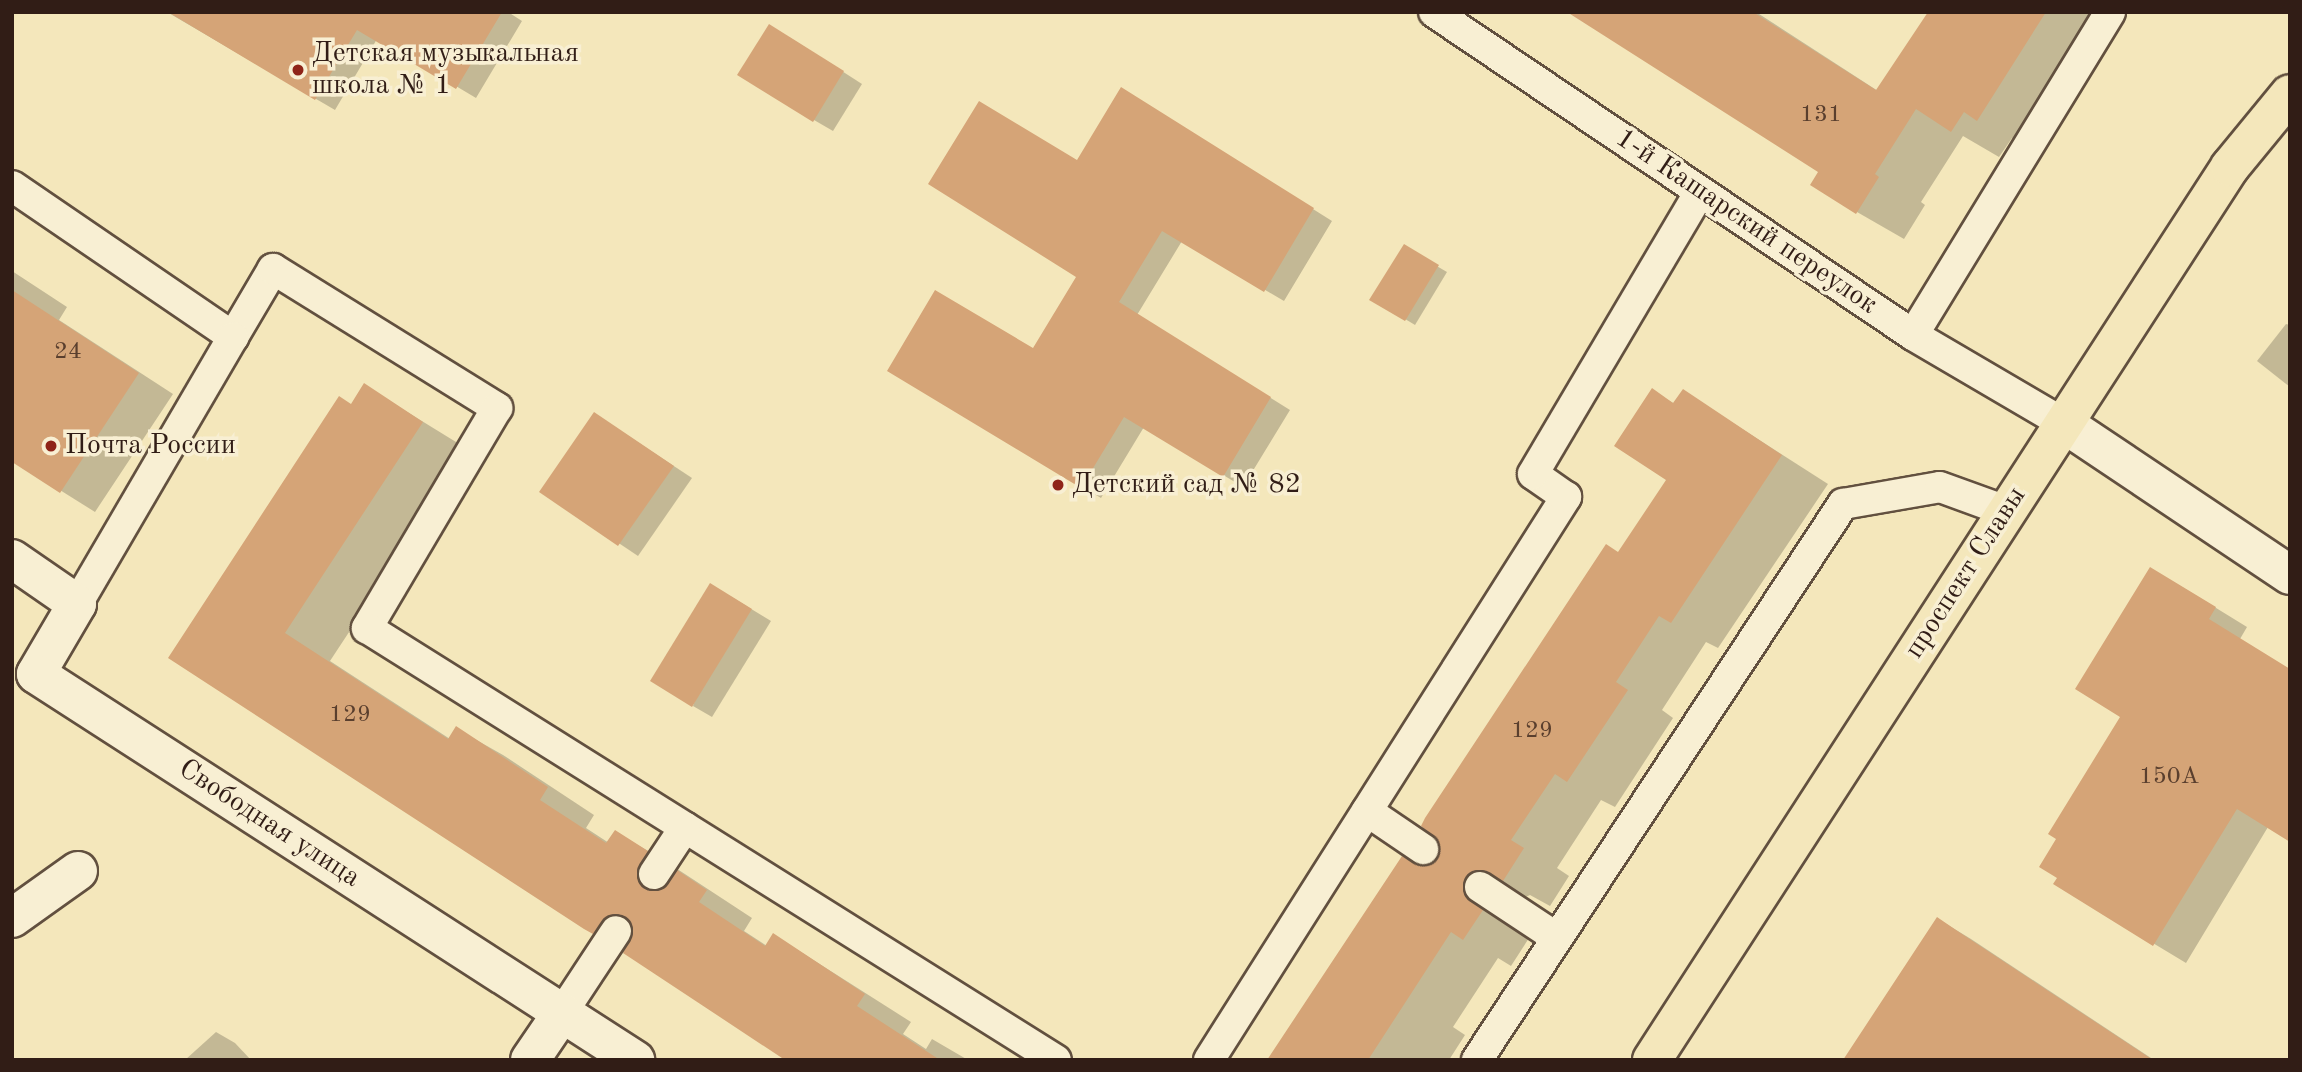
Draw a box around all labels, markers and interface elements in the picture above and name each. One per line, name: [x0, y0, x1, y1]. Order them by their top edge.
place label: Детская музыкальная школа № 1: [312, 37, 579, 103]
marker: Детская музыкальная школа № 1: [290, 62, 306, 78]
house number: 131: [1800, 102, 1842, 130]
street label: 1-й Кашарский переулок: [1609, 122, 1883, 322]
house number: 24: [54, 339, 82, 367]
place label: Почта России: [65, 429, 236, 463]
marker: Почта России: [43, 438, 59, 454]
place label: Детский сад № 82: [1072, 468, 1301, 502]
marker: Детский сад № 82: [1050, 477, 1066, 493]
street label: проспект Славы: [1898, 481, 2034, 665]
house number: 129: [329, 702, 371, 730]
house number: 129: [1511, 718, 1553, 746]
street label: Свободная улица: [172, 753, 366, 895]
house number: 150А: [2139, 764, 2199, 792]

